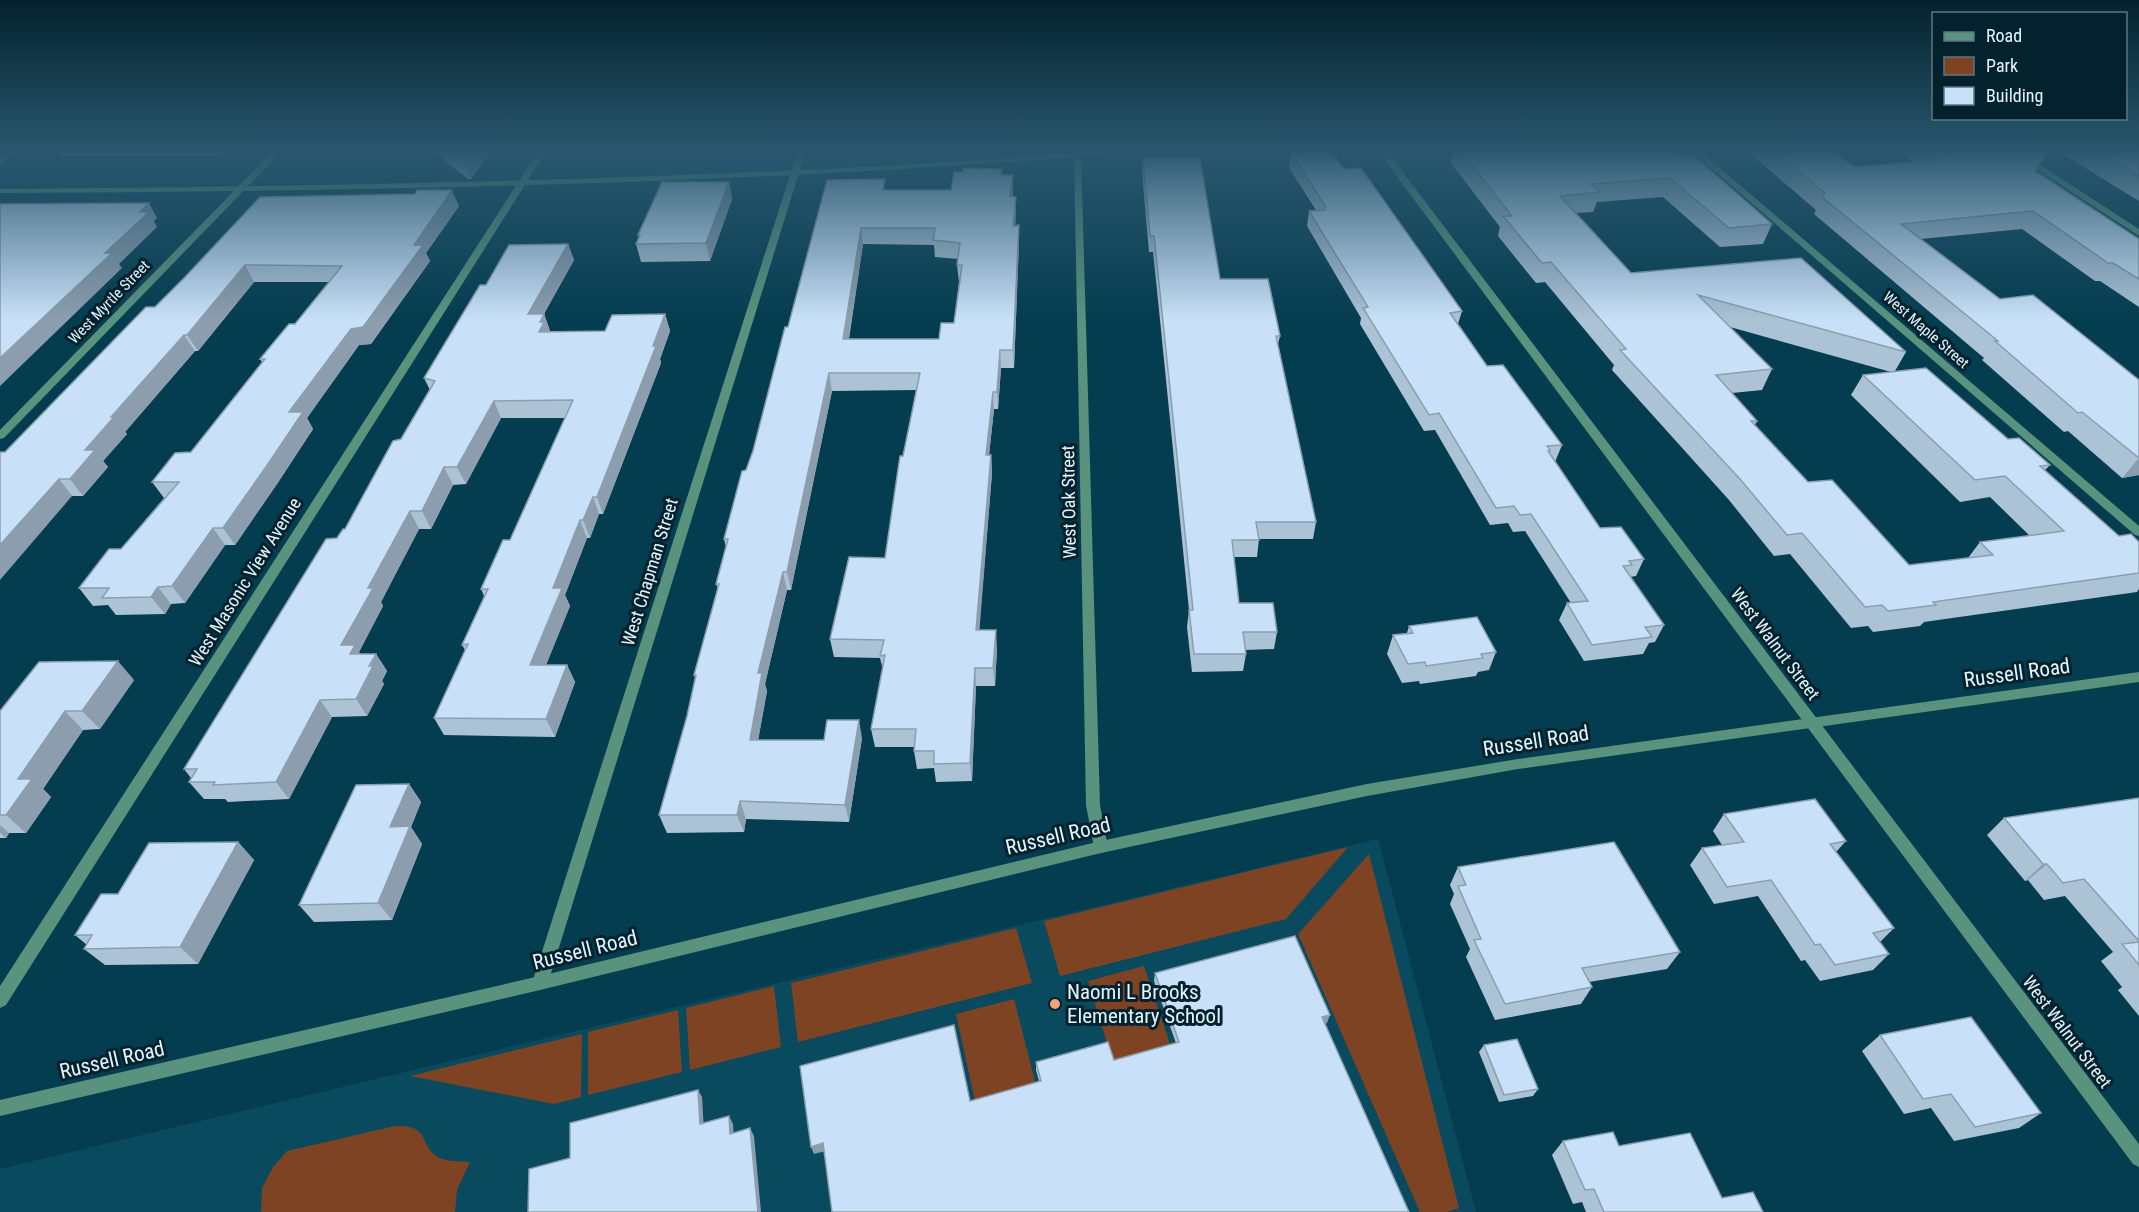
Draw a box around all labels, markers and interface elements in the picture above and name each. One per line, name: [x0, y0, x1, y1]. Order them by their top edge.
legend: [1932, 12, 2127, 120]
text: Road: [1986, 25, 2022, 46]
text: Park: [1986, 55, 2018, 76]
text: Building: [1986, 85, 2043, 106]
street label: West Myrtle Street: [65, 257, 153, 347]
street label: West Maple Street: [1879, 288, 1973, 372]
street label: West Oak Street: [1057, 445, 1080, 559]
street label: West Masonic View Avenue: [184, 494, 305, 670]
street label: West Chapman Street: [617, 496, 682, 648]
street label: West Walnut Street: [1726, 584, 1824, 704]
street label: Russell Road: [1962, 654, 2072, 692]
street label: Russell Road: [1481, 721, 1591, 761]
street label: Russell Road: [1003, 812, 1113, 860]
street label: Russell Road: [530, 925, 640, 975]
street label: West Walnut Street: [2018, 972, 2116, 1092]
place label: Naomi L Brooks Elementary School: [1067, 980, 1221, 1028]
marker: Naomi L Brooks Elementary School: [1048, 997, 1062, 1011]
street label: Russell Road: [57, 1036, 167, 1084]

